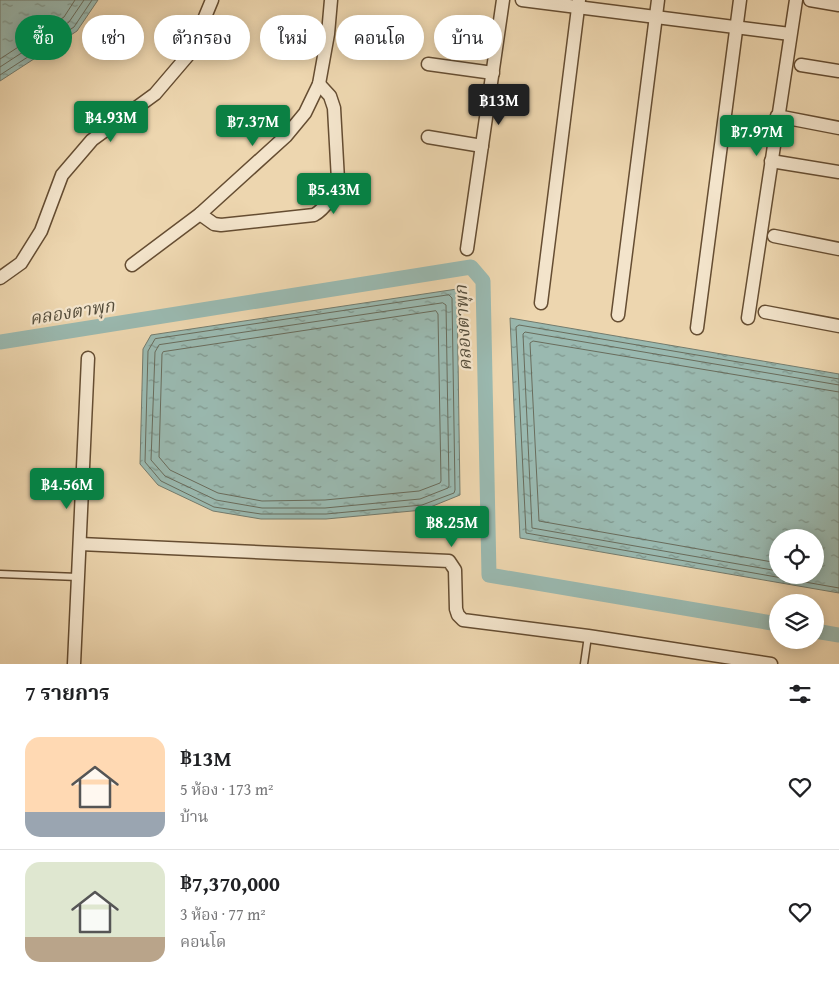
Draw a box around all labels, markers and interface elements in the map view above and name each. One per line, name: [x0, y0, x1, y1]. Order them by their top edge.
chip: ซื้อ: [15, 15, 72, 60]
chip: เช่า: [82, 15, 144, 60]
chip: ตัวกรอง: [154, 15, 250, 60]
chip: ใหม่: [260, 15, 326, 60]
chip: คอนโด: [336, 15, 424, 60]
chip: บ้าน: [434, 15, 502, 60]
pin: ฿13M: [469, 84, 529, 126]
text: ฿13M: [479, 88, 519, 112]
pin: ฿4.93M: [70, 100, 152, 143]
pin: ฿7.37M: [212, 104, 294, 147]
text: ฿4.93M: [85, 105, 137, 129]
text: ฿7.37M: [227, 109, 279, 133]
pin: ฿7.97M: [716, 114, 798, 157]
text: ฿7.97M: [731, 119, 783, 143]
pin: ฿5.43M: [293, 172, 375, 215]
text: ฿5.43M: [308, 177, 360, 201]
water label: คลองตาพุก: [447, 283, 478, 372]
water label: คลองตาพุก: [27, 291, 117, 332]
pin: ฿4.56M: [26, 468, 108, 510]
text: ฿4.56M: [41, 472, 93, 496]
pin: ฿8.25M: [411, 506, 493, 548]
text: ฿8.25M: [426, 510, 478, 534]
map controls: [769, 529, 824, 649]
button: locate: [769, 529, 824, 584]
button: layers: [769, 594, 824, 649]
text: 7 รายการ: [25, 677, 110, 708]
icon: filters: [786, 680, 814, 708]
text: ฿13M: [180, 743, 232, 774]
icon: home: [65, 757, 125, 817]
icon: heart: [786, 773, 814, 801]
text: 5 ห้อง · 173 m²: [180, 777, 273, 801]
text: บ้าน: [180, 804, 208, 828]
text: ฿7,370,000: [180, 868, 280, 899]
icon: home: [65, 882, 125, 942]
icon: heart: [786, 898, 814, 926]
text: 3 ห้อง · 77 m²: [180, 902, 266, 926]
text: คอนโด: [180, 929, 226, 953]

